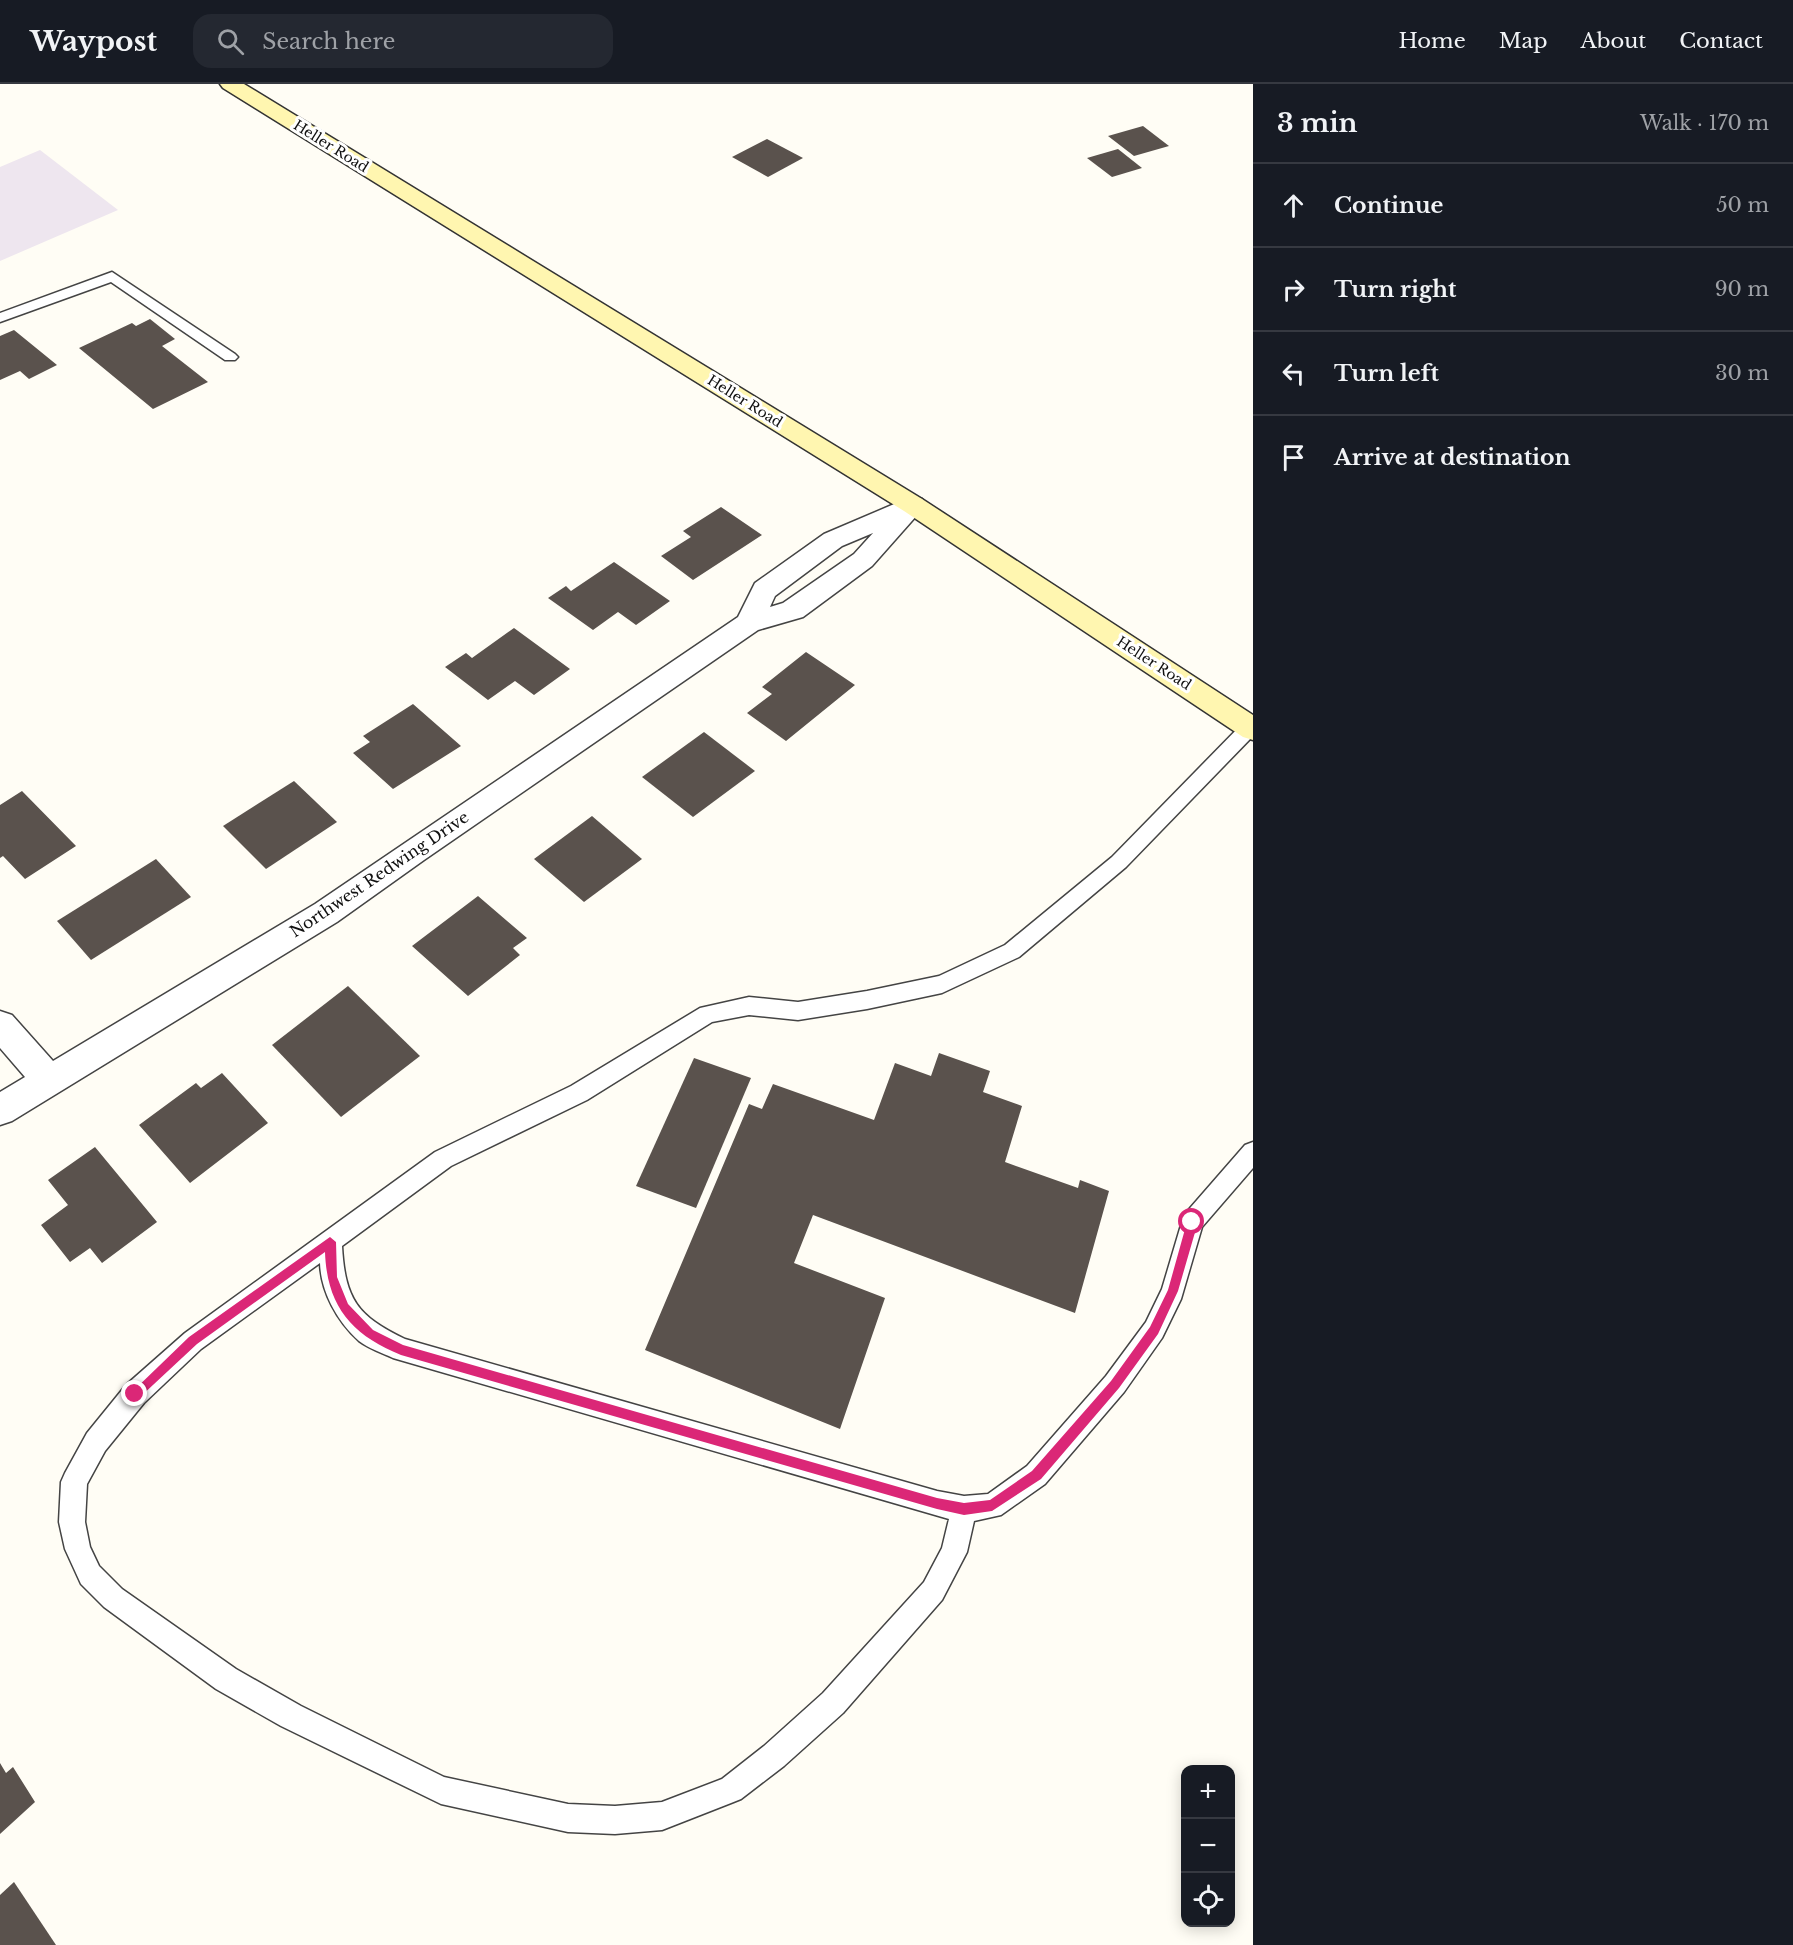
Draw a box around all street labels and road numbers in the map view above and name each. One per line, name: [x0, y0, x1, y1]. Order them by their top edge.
street label: Heller Road: [290, 116, 372, 177]
street label: Heller Road: [704, 371, 786, 432]
street label: Heller Road: [1113, 632, 1195, 694]
street label: Northwest Redwing Drive: [286, 807, 472, 941]

